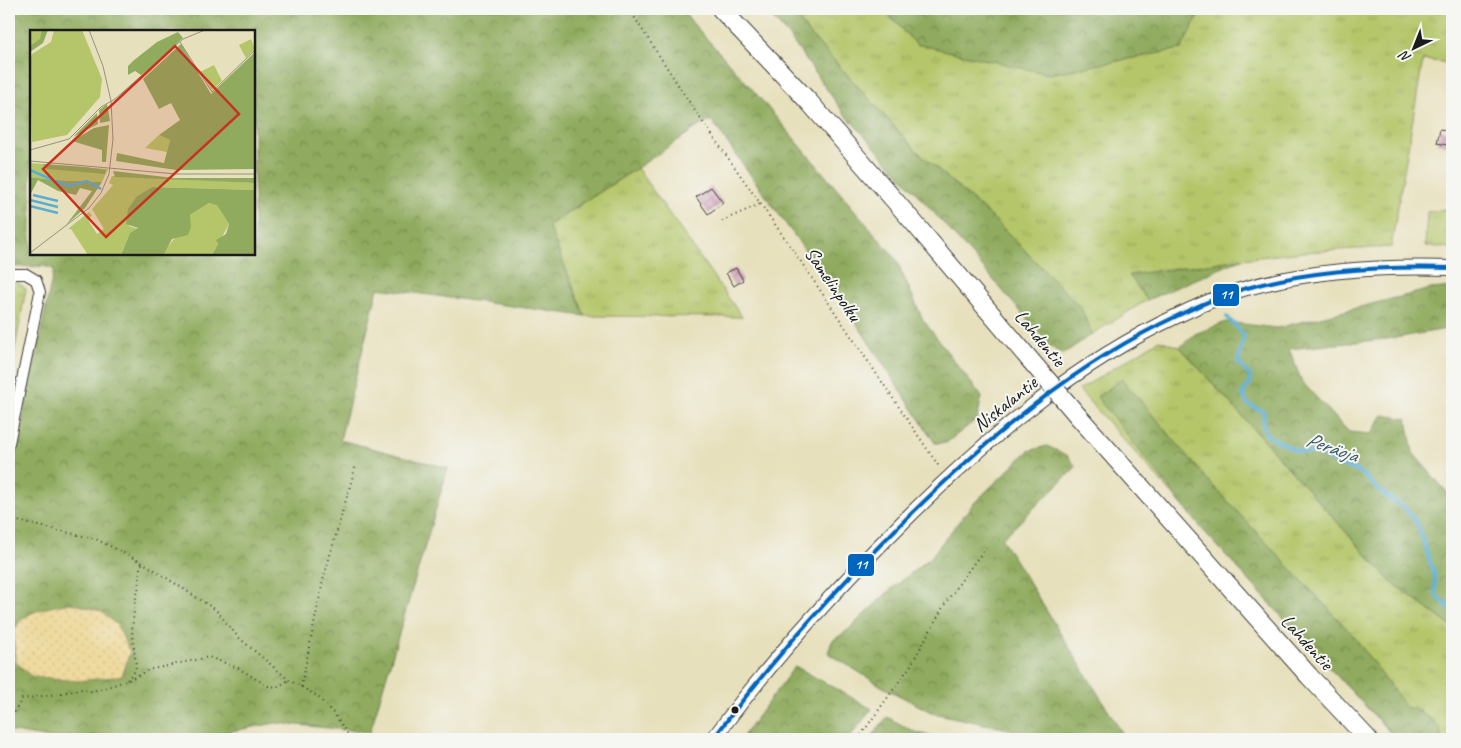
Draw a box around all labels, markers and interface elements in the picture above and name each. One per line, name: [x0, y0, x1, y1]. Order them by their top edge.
north arrow: [1388, 22, 1438, 72]
inset map: [30, 30, 255, 255]
text: N: [1395, 46, 1414, 66]
street label: Samelinpolku: [799, 242, 868, 327]
line badge: 11: [1212, 283, 1240, 307]
text: 11: [1220, 286, 1234, 303]
street label: Lahdentie: [1009, 304, 1072, 373]
street label: Niskalantie: [968, 370, 1043, 438]
water label: Peräoja: [1303, 426, 1364, 469]
line badge: 11: [847, 553, 875, 577]
text: 11: [855, 556, 869, 573]
street label: Lahdentie: [1275, 609, 1340, 676]
unlabelled marker: [730, 705, 740, 715]

